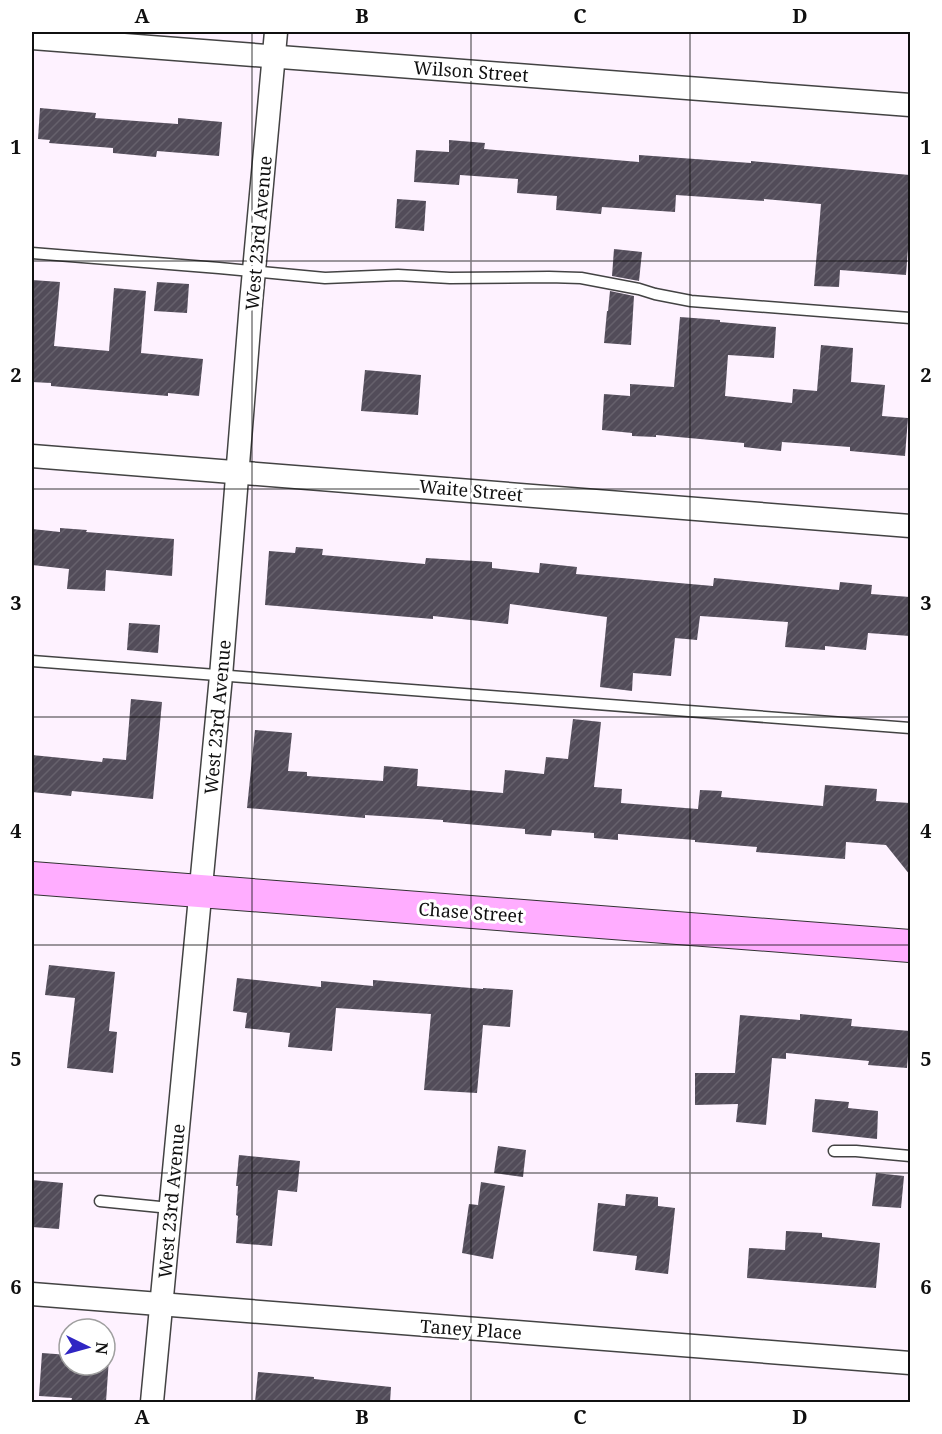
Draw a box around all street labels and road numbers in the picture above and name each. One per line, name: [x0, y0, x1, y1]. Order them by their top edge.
street label: Wilson Street: [413, 55, 529, 87]
street label: West 23rd Avenue: [239, 155, 277, 311]
street label: Waite Street: [418, 473, 524, 507]
street label: West 23rd Avenue: [198, 639, 236, 795]
street label: Chase Street: [418, 896, 524, 928]
street label: West 23rd Avenue: [152, 1123, 190, 1279]
street label: Taney Place: [419, 1313, 523, 1345]

